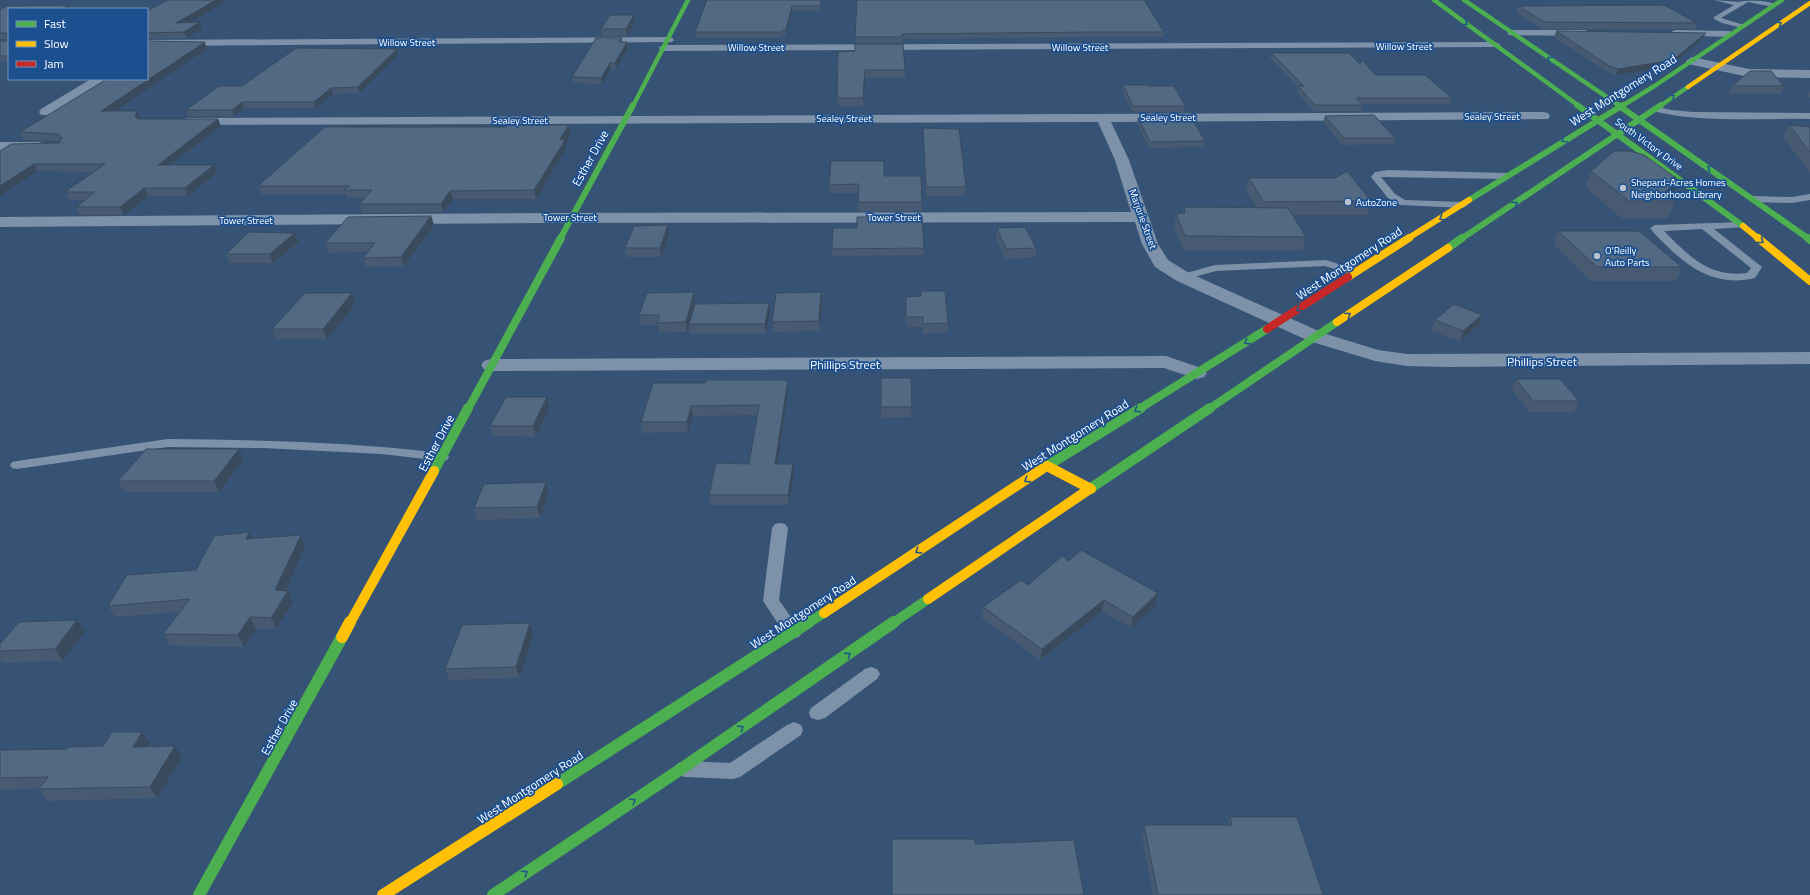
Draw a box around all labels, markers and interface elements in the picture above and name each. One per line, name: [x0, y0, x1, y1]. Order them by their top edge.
legend: [8, 8, 148, 80]
text: Fast: [44, 14, 67, 33]
one-way arrow: [1461, 18, 1468, 25]
one-way arrow: [1775, 21, 1782, 29]
text: Slow: [44, 34, 69, 53]
street label: Willow Street: [379, 35, 436, 50]
street label: Willow Street: [1376, 39, 1433, 54]
street label: Willow Street: [728, 40, 785, 55]
street label: Willow Street: [1052, 40, 1109, 55]
street label: West Montgomery Road: [1566, 49, 1680, 131]
text: Jam: [44, 54, 64, 73]
one-way arrow: [1547, 57, 1554, 64]
one-way arrow: [1667, 95, 1674, 102]
street label: Sealey Street: [1464, 109, 1520, 124]
street label: Sealey Street: [1140, 110, 1196, 125]
street label: Sealey Street: [816, 111, 872, 126]
street label: Sealey Street: [492, 113, 548, 128]
street label: South Victory Drive: [1612, 114, 1686, 174]
street label: Esther Drive: [567, 126, 613, 190]
one-way arrow: [1561, 136, 1568, 143]
one-way arrow: [1707, 165, 1714, 173]
place label: Shepard-Acres Homes Neighborhood Library: [1631, 175, 1726, 202]
marker: Shepard-Acres Homes Neighborhood Library: [1618, 183, 1628, 193]
street label: Marjorie Street: [1125, 187, 1161, 252]
place label: AutoZone: [1356, 195, 1397, 210]
marker: AutoZone: [1343, 197, 1353, 207]
one-way arrow: [1511, 201, 1518, 209]
street label: Tower Street: [543, 210, 597, 225]
street label: Tower Street: [867, 210, 921, 225]
street label: Tower Street: [219, 213, 273, 228]
one-way arrow: [1440, 213, 1447, 220]
street label: West Montgomery Road: [1292, 222, 1406, 304]
one-way arrow: [1757, 236, 1764, 243]
place label: O'Reilly Auto Parts: [1605, 243, 1650, 270]
marker: O'Reilly Auto Parts: [1592, 251, 1602, 261]
one-way arrow: [1296, 305, 1303, 312]
one-way arrow: [1344, 313, 1351, 320]
one-way arrow: [1244, 337, 1251, 345]
street label: Phillips Street: [1507, 352, 1578, 371]
street label: Phillips Street: [810, 355, 881, 374]
street label: West Montgomery Road: [1018, 394, 1132, 476]
one-way arrow: [1134, 406, 1141, 413]
street label: Esther Drive: [413, 411, 459, 475]
one-way arrow: [1024, 475, 1031, 482]
one-way arrow: [915, 546, 922, 554]
street label: West Montgomery Road: [746, 571, 860, 653]
one-way arrow: [844, 652, 851, 660]
street label: Esther Drive: [256, 695, 302, 759]
one-way arrow: [737, 725, 744, 733]
street label: West Montgomery Road: [473, 746, 587, 828]
one-way arrow: [629, 798, 636, 806]
one-way arrow: [521, 870, 528, 878]

